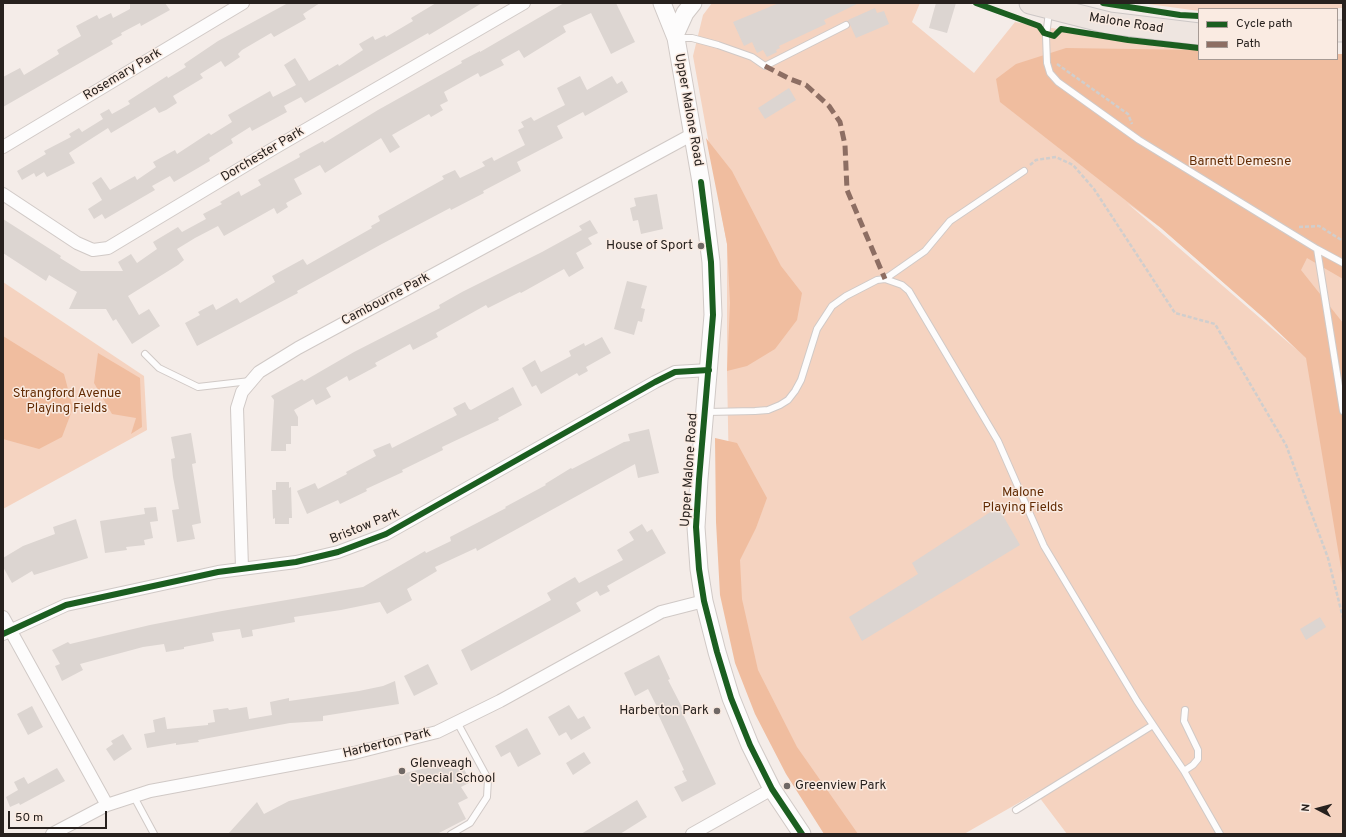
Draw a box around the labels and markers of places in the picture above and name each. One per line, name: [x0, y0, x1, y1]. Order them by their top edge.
place label: House of Sport: [606, 238, 693, 254]
marker: House of Sport: [696, 241, 706, 251]
place label: Harberton Park: [619, 703, 709, 719]
marker: Harberton Park: [712, 706, 722, 716]
place label: Glenveagh Special School: [410, 756, 495, 787]
marker: Glenveagh Special School: [397, 766, 407, 776]
place label: Greenview Park: [795, 778, 886, 794]
marker: Greenview Park: [782, 781, 792, 791]

